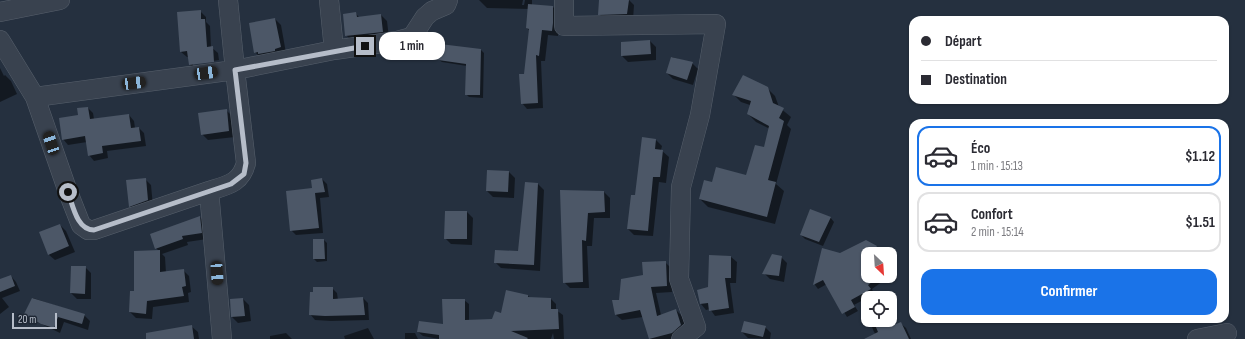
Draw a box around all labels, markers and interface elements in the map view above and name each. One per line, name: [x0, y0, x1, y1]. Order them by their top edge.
callout: 1 min: [379, 32, 445, 60]
text: Départ: [945, 32, 982, 51]
route end: [356, 37, 374, 55]
text: 1 min: [400, 38, 424, 54]
car: [193, 65, 219, 81]
text: Destination: [945, 70, 1007, 89]
car: [121, 76, 147, 90]
car: [42, 130, 60, 156]
icon: car: [923, 138, 959, 174]
text: Éco: [971, 139, 990, 158]
text: $1.12: [1185, 147, 1215, 166]
text: 1 min · 15:13: [971, 158, 1023, 174]
route start: [59, 183, 77, 201]
icon: car: [923, 204, 959, 240]
text: Confort: [971, 205, 1013, 224]
text: $1.51: [1185, 213, 1215, 232]
text: 2 min · 15:14: [971, 224, 1024, 240]
north arrow: [861, 247, 897, 283]
map controls: [861, 247, 897, 327]
car: [210, 261, 224, 285]
button: Confirmer: [921, 269, 1217, 315]
button: locate: [861, 291, 897, 327]
scale bar: [12, 311, 57, 330]
text: 20 m: [18, 313, 36, 326]

